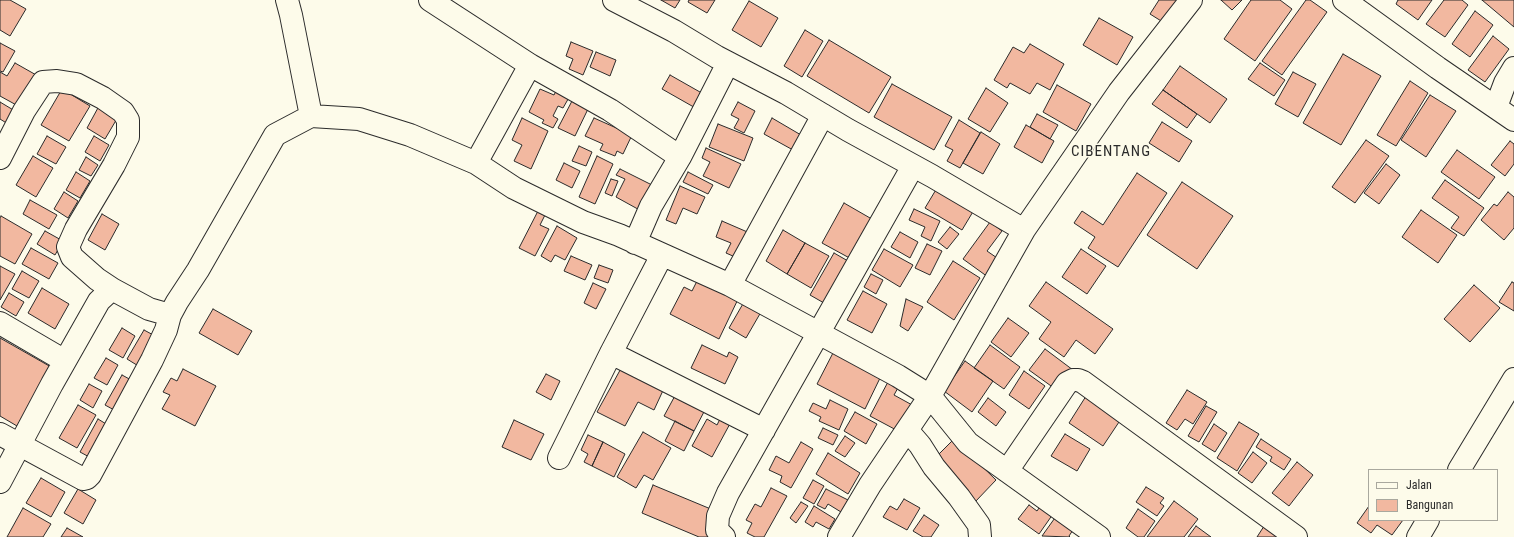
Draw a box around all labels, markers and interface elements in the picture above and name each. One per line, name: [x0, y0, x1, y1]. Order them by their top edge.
district label: CIBENTANG: [1071, 143, 1151, 161]
legend: [1368, 469, 1498, 521]
text: Jalan: [1406, 478, 1432, 492]
text: Bangunan: [1406, 498, 1453, 512]

